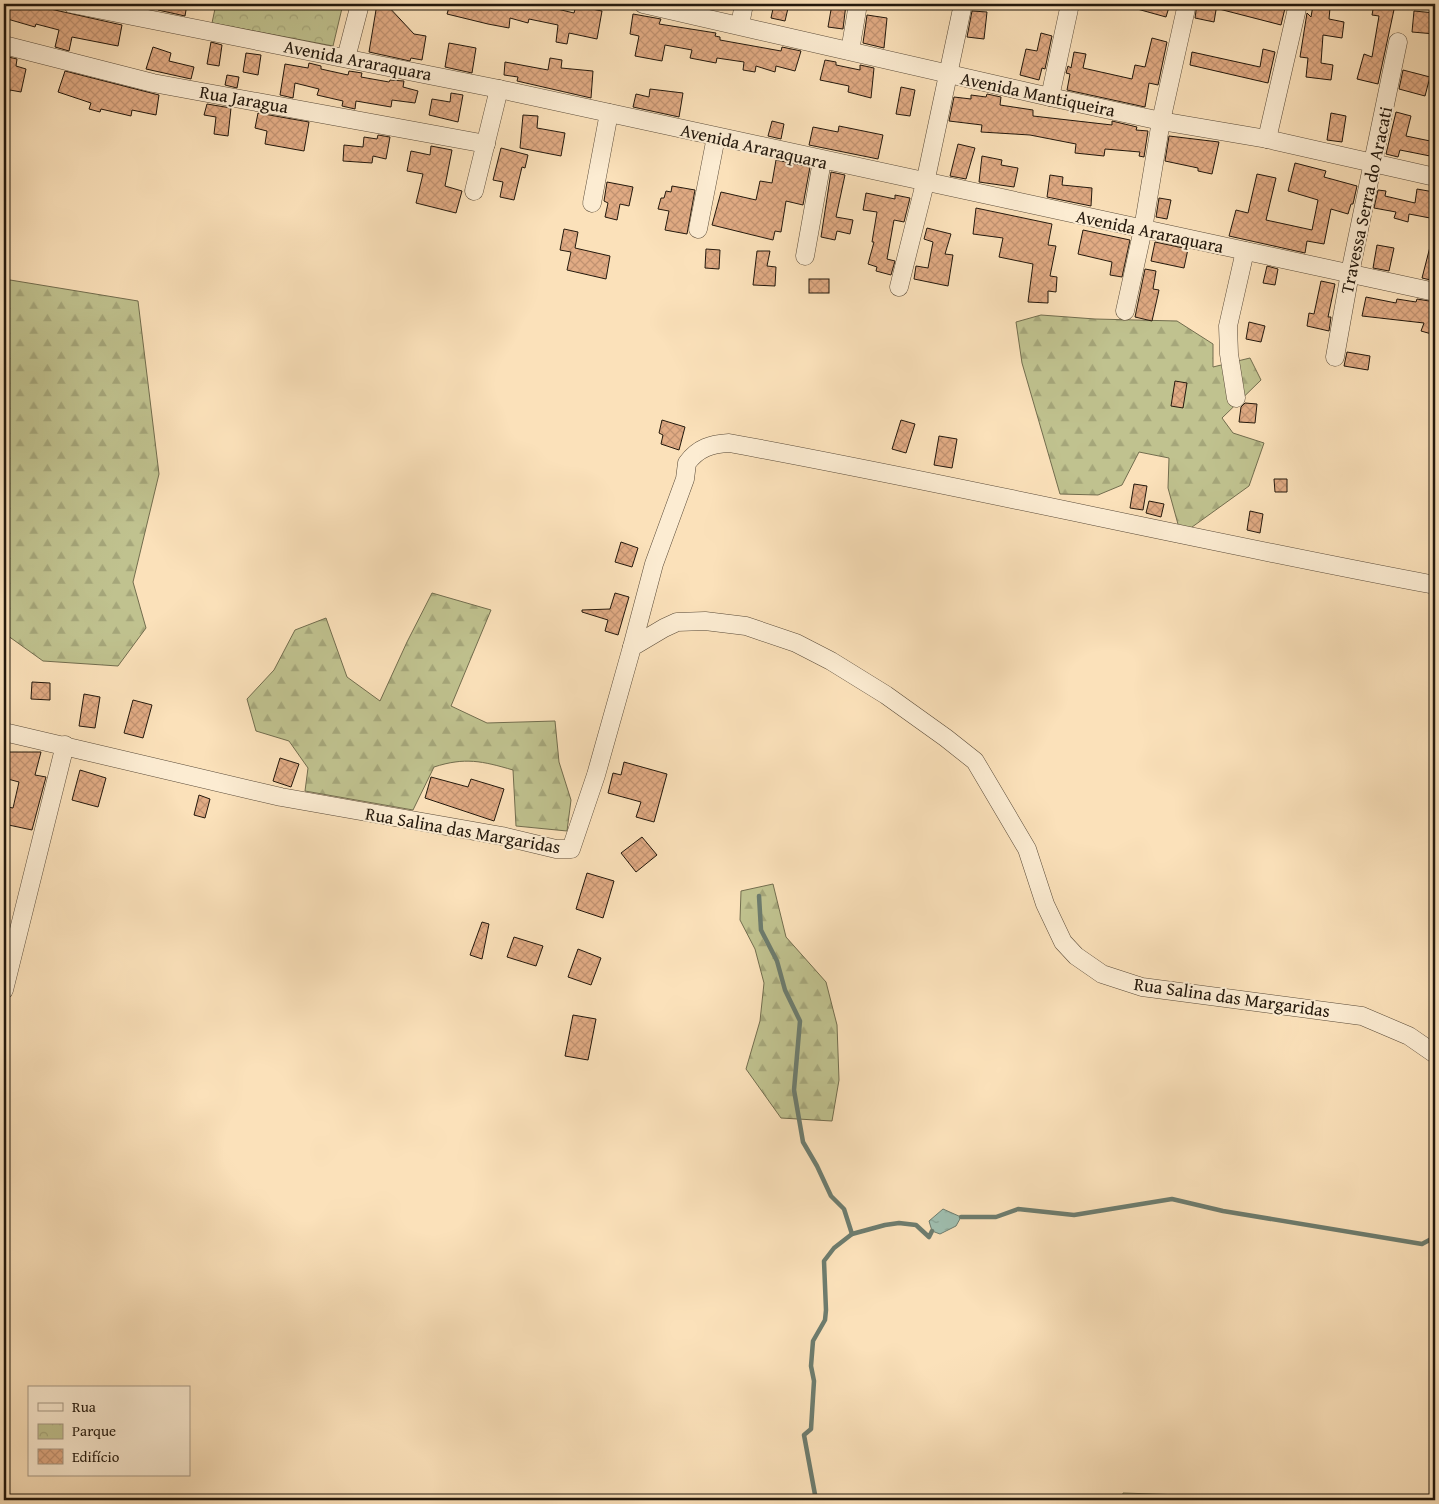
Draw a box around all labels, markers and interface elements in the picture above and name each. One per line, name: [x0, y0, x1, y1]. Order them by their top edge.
street label: Avenida Araraquara: [282, 32, 435, 88]
street label: Avenida Mantiqueira: [958, 64, 1118, 124]
street label: Rua Jaragua: [197, 78, 291, 120]
street label: Travessa Serra do Aracati: [1333, 104, 1399, 296]
street label: Avenida Araraquara: [678, 116, 831, 176]
street label: Avenida Araraquara: [1074, 202, 1227, 260]
street label: Rua Salina das Margaridas: [363, 800, 563, 860]
street label: Rua Salina das Margaridas: [1132, 970, 1332, 1024]
legend: [28, 1386, 190, 1476]
text: Rua: [72, 1396, 96, 1417]
text: Parque: [72, 1420, 116, 1441]
text: Edifício: [72, 1446, 120, 1467]

